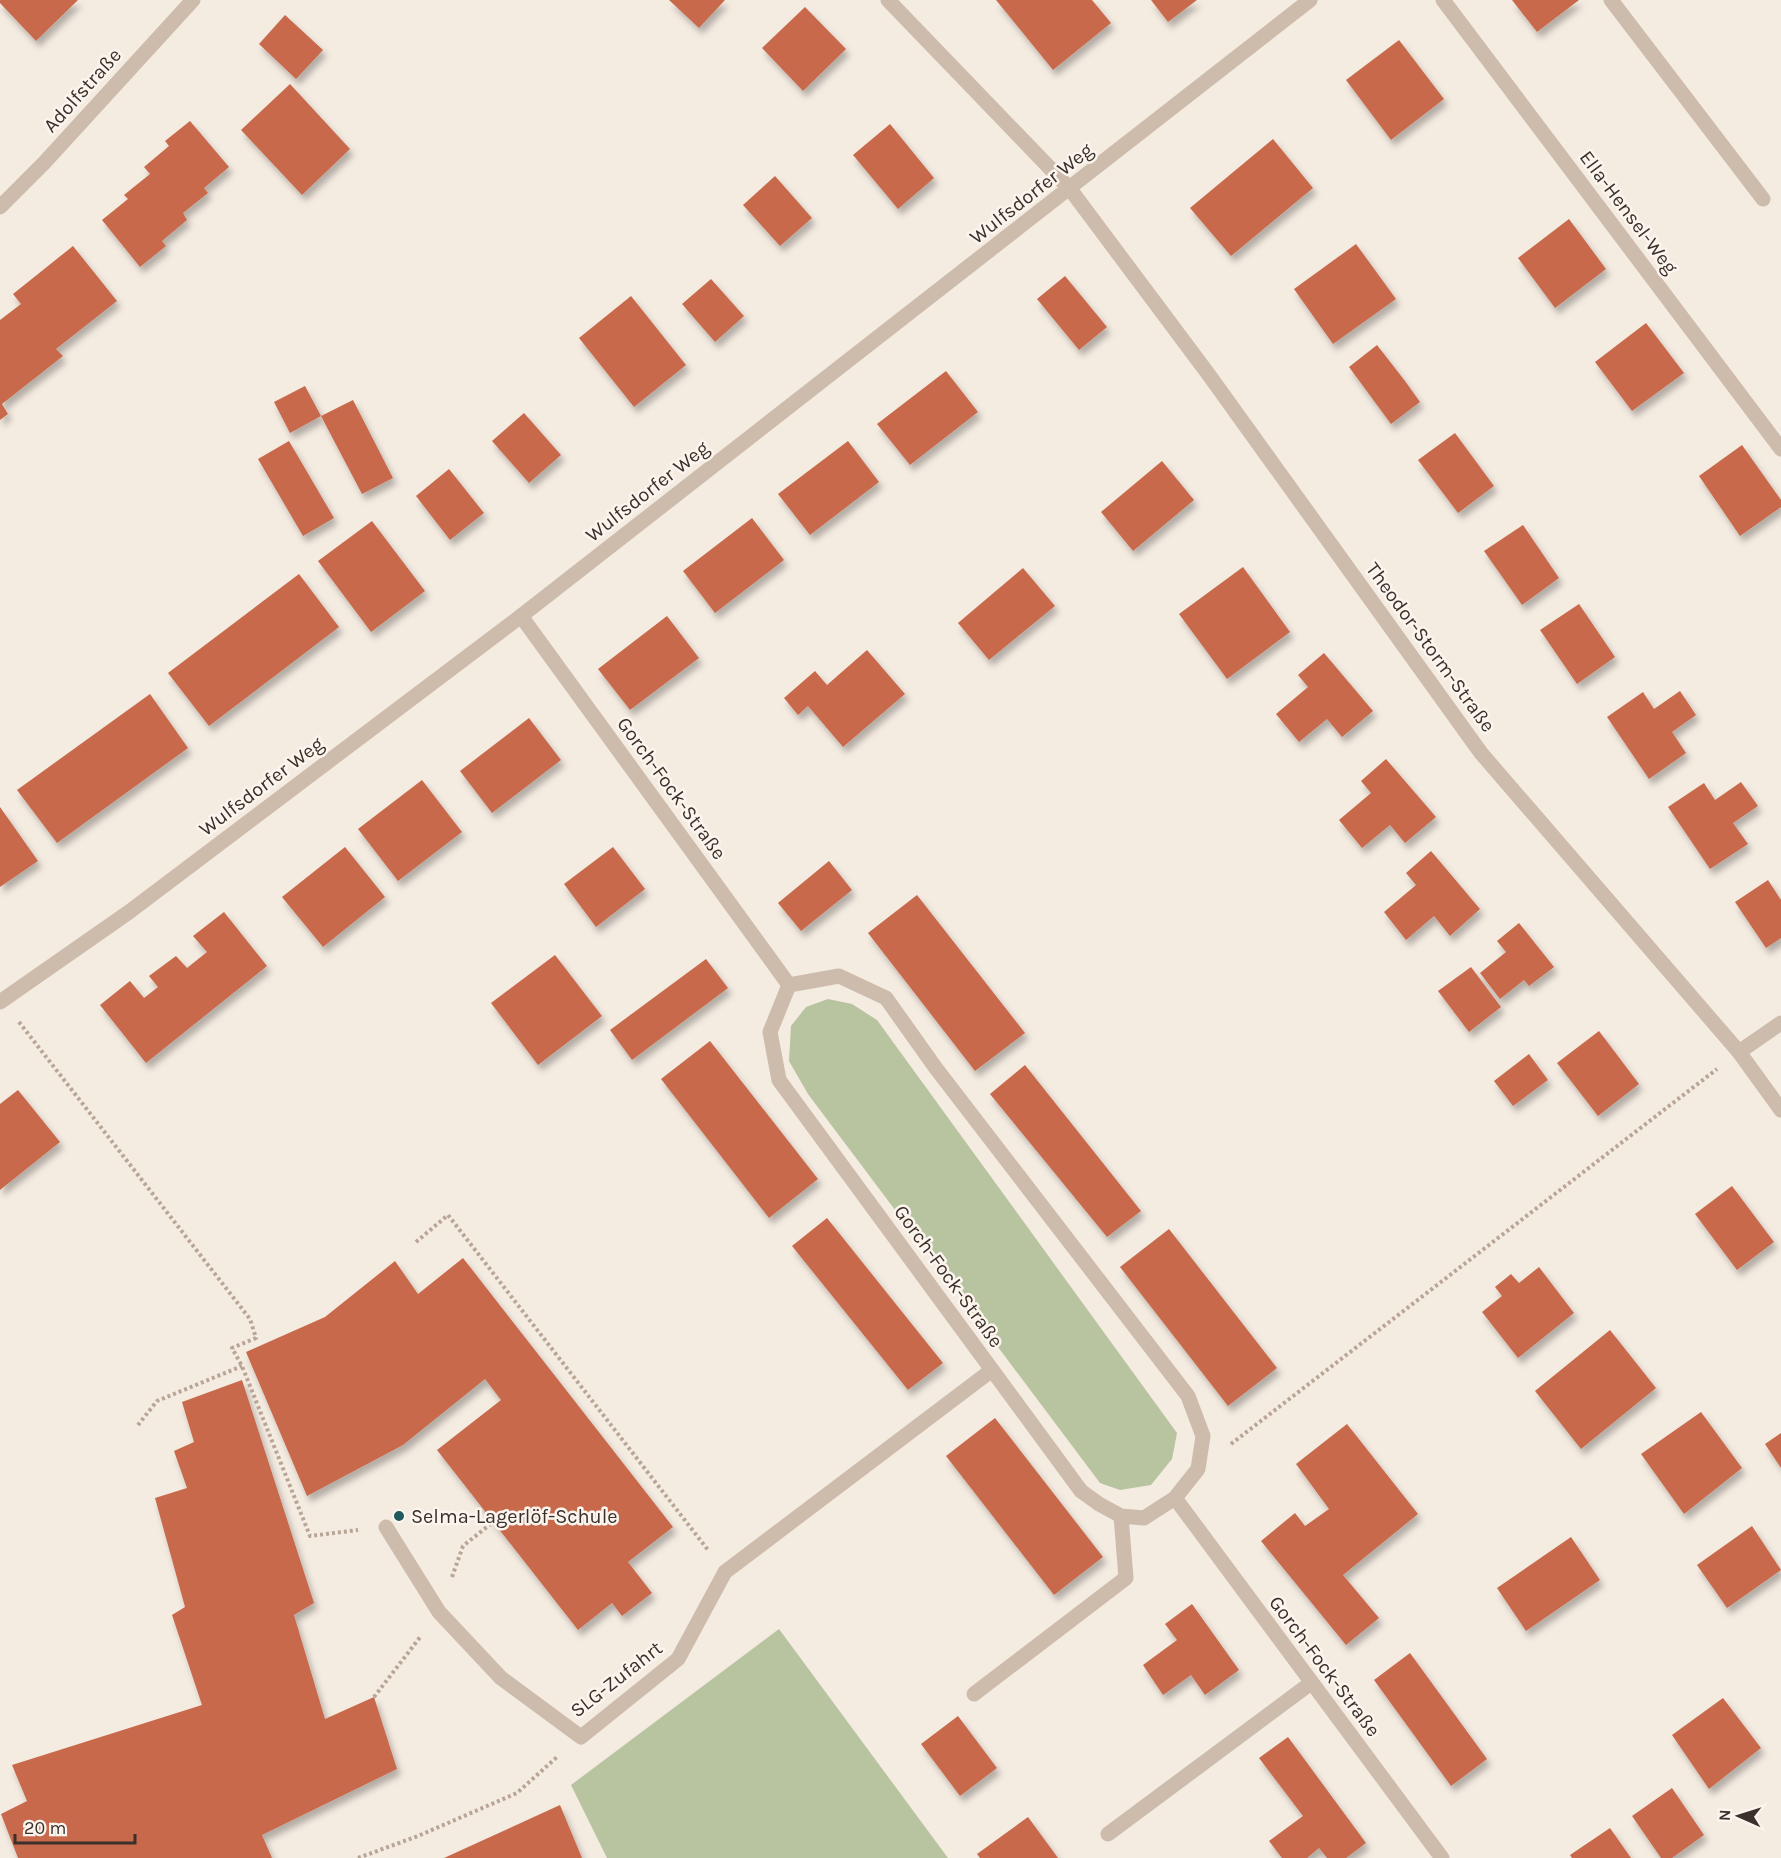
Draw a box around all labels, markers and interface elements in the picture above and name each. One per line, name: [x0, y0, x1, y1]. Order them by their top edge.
street label: Adolfstraße: [39, 44, 126, 137]
street label: Wulfsdorfer Weg: [965, 138, 1097, 249]
street label: Ella-Hensel-Weg: [1575, 146, 1682, 278]
street label: Wulfsdorfer Weg: [581, 436, 713, 547]
street label: Theodor-Storm-Straße: [1361, 558, 1500, 737]
street label: Gorch-Fock-Straße: [612, 713, 731, 864]
street label: Wulfsdorfer Weg: [195, 732, 328, 841]
street label: Gorch-Fock-Straße: [889, 1201, 1008, 1352]
place label: Selma-Lagerlöf-Schule: [411, 1505, 618, 1528]
marker: Selma-Lagerlöf-Schule: [392, 1509, 406, 1523]
street label: Gorch-Fock-Straße: [1264, 1591, 1385, 1741]
street label: SLG-Zufahrt: [566, 1636, 667, 1722]
north arrow: [1709, 1786, 1769, 1846]
scale bar: [15, 1807, 135, 1845]
text: N: [1715, 1809, 1734, 1821]
text: 20 m: [24, 1817, 66, 1839]

